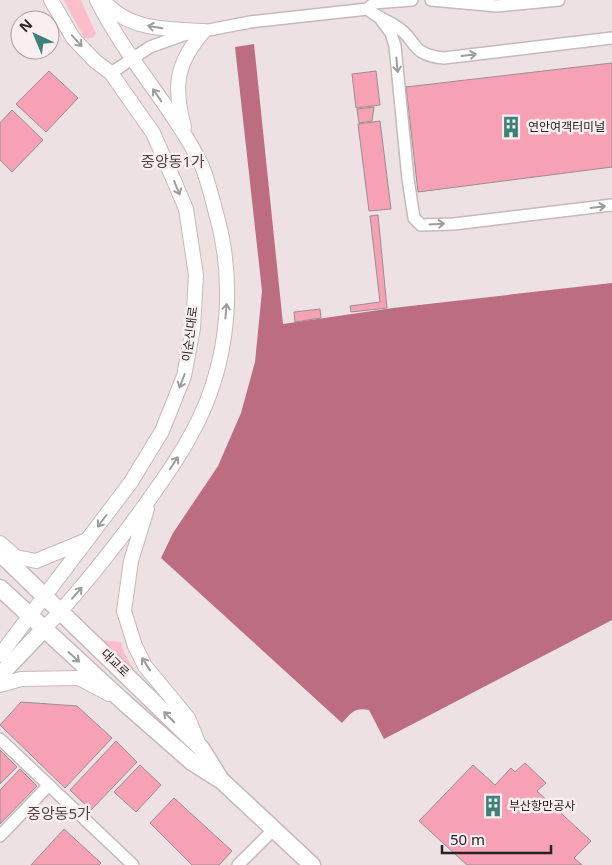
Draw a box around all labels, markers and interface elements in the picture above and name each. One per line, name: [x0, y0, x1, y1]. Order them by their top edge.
north arrow: [10, 10, 60, 60]
text: N: [15, 14, 36, 36]
one-way arrow: [148, 22, 164, 32]
one-way arrow: [71, 35, 82, 48]
one-way arrow: [461, 50, 477, 60]
one-way arrow: [392, 57, 402, 73]
one-way arrow: [152, 88, 162, 102]
building icon: 연안여객터미널: [498, 114, 524, 140]
place label: 연안여객터미널: [528, 118, 605, 135]
district label: 중앙동1가: [141, 151, 205, 171]
one-way arrow: [174, 180, 183, 195]
one-way arrow: [590, 201, 606, 211]
one-way arrow: [429, 220, 445, 229]
one-way arrow: [221, 303, 231, 319]
street label: 이순신대로: [178, 306, 201, 362]
one-way arrow: [177, 373, 186, 388]
one-way arrow: [169, 456, 179, 470]
one-way arrow: [96, 514, 107, 527]
one-way arrow: [71, 587, 83, 600]
street label: 대교로: [98, 645, 133, 680]
one-way arrow: [68, 651, 81, 663]
one-way arrow: [140, 658, 150, 672]
one-way arrow: [163, 711, 176, 723]
building icon: 부산항만공사: [480, 793, 506, 819]
place label: 부산항만공사: [509, 797, 575, 814]
district label: 중앙동5가: [27, 803, 91, 823]
scale bar: [442, 822, 551, 854]
text: 50 m: [450, 829, 485, 849]

